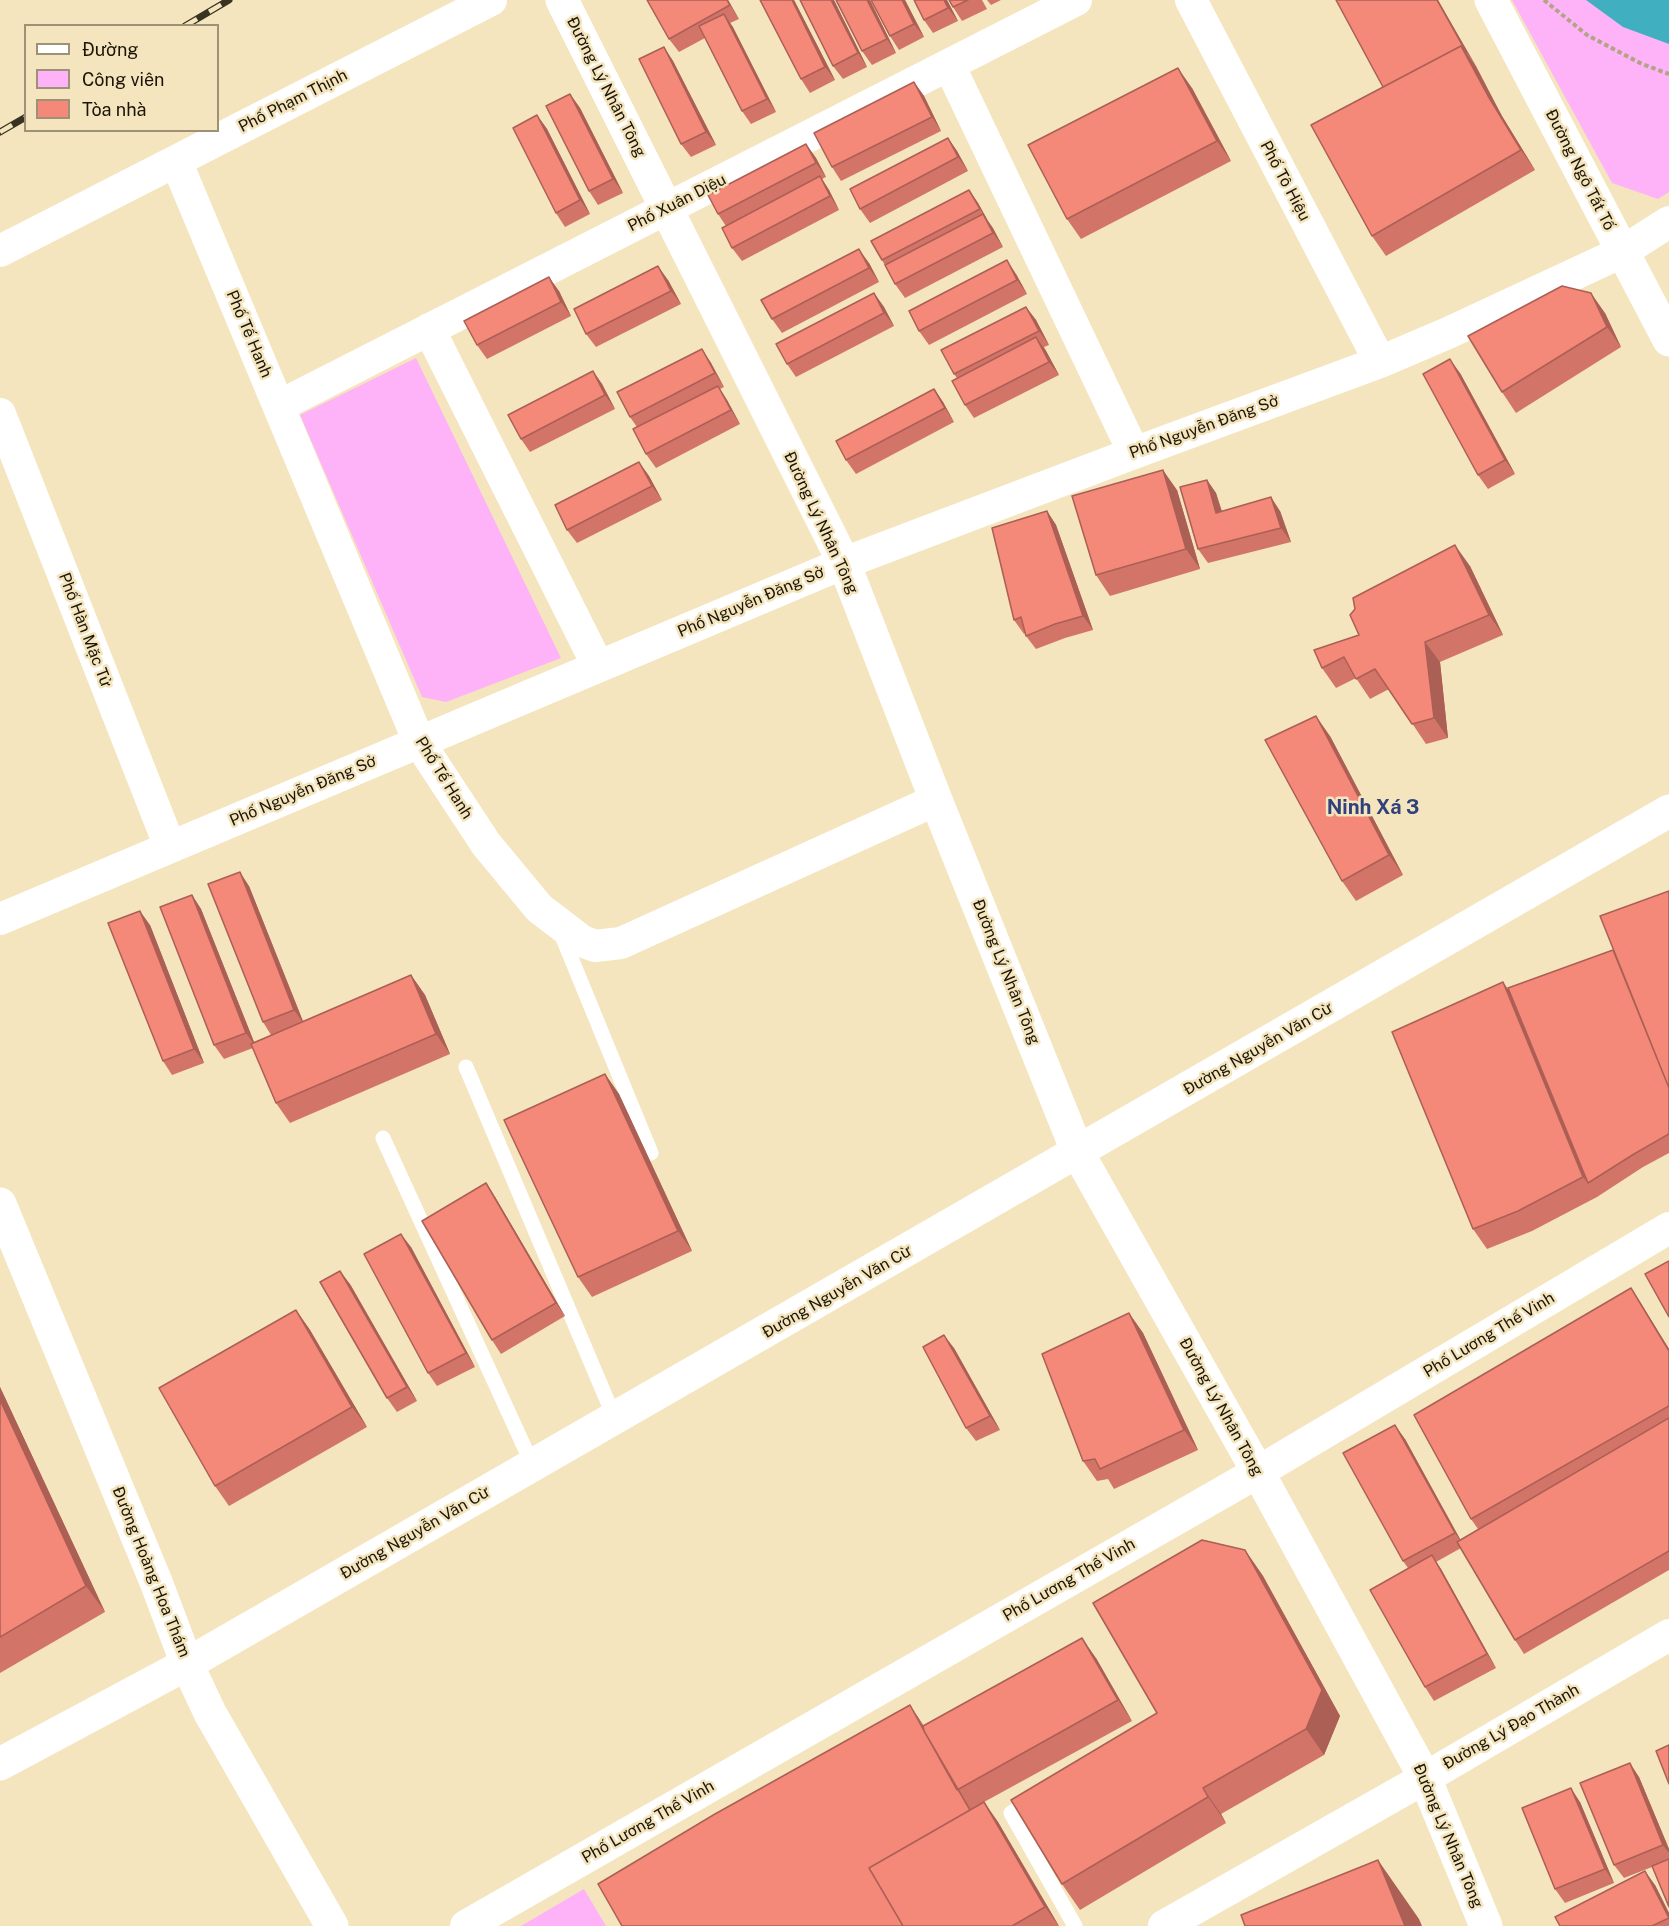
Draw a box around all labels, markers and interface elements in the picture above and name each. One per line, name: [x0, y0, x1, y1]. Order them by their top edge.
street label: Đường Lý Nhân Tông: [562, 14, 650, 160]
legend: [24, 24, 219, 132]
text: Đường: [82, 39, 139, 60]
street label: Phố Phạm Thịnh: [235, 65, 351, 137]
text: Công viên: [82, 69, 165, 90]
text: Tòa nhà: [82, 99, 147, 120]
street label: Đường Ngô Tất Tố: [1541, 106, 1619, 234]
street label: Phố Tô Hiệu: [1256, 138, 1314, 224]
street label: Phố Xuân Diệu: [625, 170, 729, 236]
street label: Phố Tế Hanh: [222, 287, 276, 381]
street label: Phố Nguyễn Đăng Sở: [1127, 391, 1281, 463]
street label: Đường Lý Nhân Tông: [780, 449, 862, 597]
street label: Phố Nguyễn Đăng Sở: [675, 562, 827, 642]
street label: Phố Hàn Mặc Tử: [54, 570, 116, 690]
street label: Phố Tế Hanh: [411, 733, 477, 823]
street label: Phố Nguyễn Đăng Sở: [227, 751, 379, 831]
district label: Ninh Xá 3: [1327, 796, 1419, 820]
street label: Đường Lý Nhân Tông: [968, 897, 1044, 1047]
street label: Đường Nguyễn Văn Cừ: [1180, 998, 1336, 1100]
street label: Đường Nguyễn Văn Cừ: [759, 1241, 915, 1343]
street label: Phố Lương Thế Vinh: [1420, 1288, 1558, 1382]
street label: Đường Lý Nhân Tông: [1175, 1335, 1267, 1479]
street label: Đường Nguyễn Văn Cừ: [337, 1482, 493, 1584]
street label: Đường Hoàng Hoa Thám: [108, 1484, 194, 1660]
street label: Phố Lương Thế Vinh: [1000, 1534, 1138, 1626]
street label: Đường Lý Đạo Thành: [1439, 1680, 1583, 1774]
street label: Đường Lý Nhân Tông: [1409, 1761, 1487, 1911]
street label: Phố Lương Thế Vinh: [579, 1776, 717, 1868]

